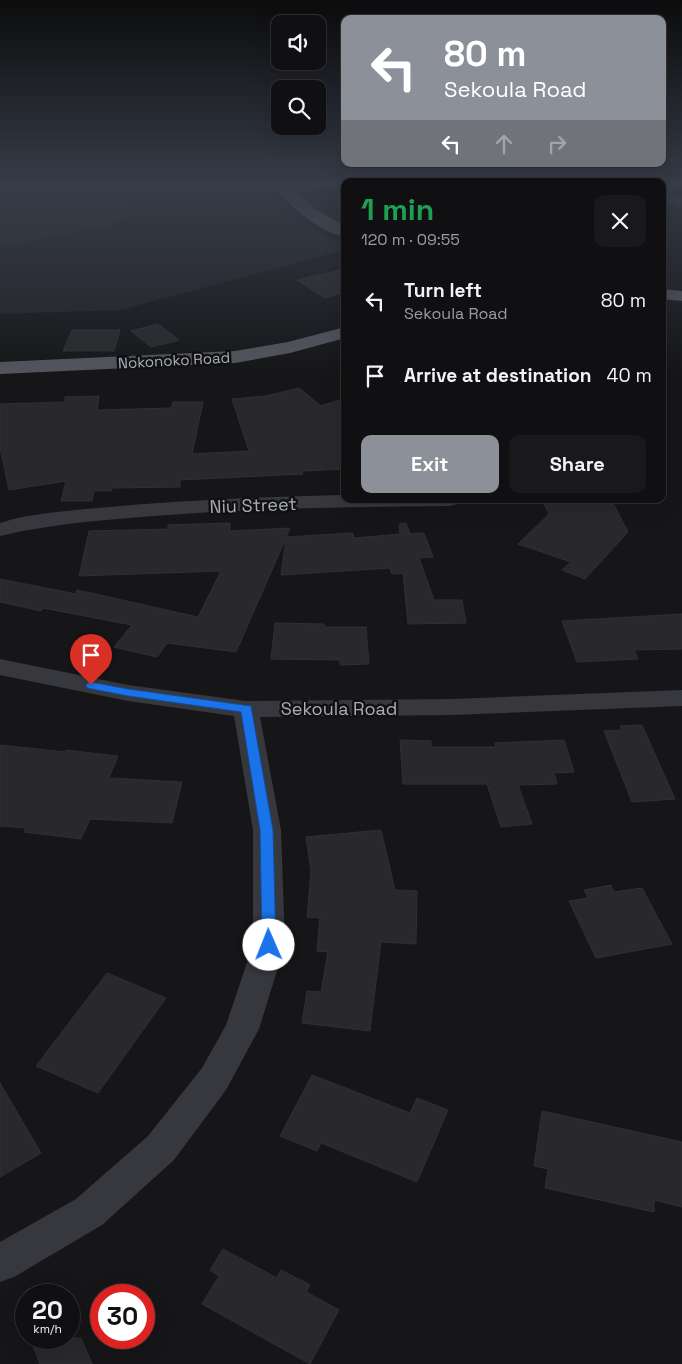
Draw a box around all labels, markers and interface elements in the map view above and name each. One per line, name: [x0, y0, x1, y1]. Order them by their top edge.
map controls: [271, 15, 326, 135]
button: sound: [271, 15, 326, 70]
text: 80 m: [444, 32, 526, 76]
icon: left: [361, 35, 426, 100]
text: Sekoula Road: [444, 75, 587, 103]
button: search: [271, 80, 326, 135]
icon: left: [437, 130, 465, 158]
icon: ahead: [490, 130, 518, 158]
icon: right: [543, 130, 571, 158]
text: 1 min: [361, 190, 434, 229]
button: close: [594, 195, 646, 247]
text: 120 m · 09:55: [361, 229, 460, 250]
text: Turn left: [404, 278, 482, 303]
icon: left: [361, 287, 389, 315]
text: 80 m: [601, 288, 646, 313]
text: Sekoula Road: [404, 303, 508, 324]
street label: Nokonoko Road: [117, 348, 231, 372]
icon: arrive: [361, 362, 389, 390]
text: Arrive at destination: [404, 363, 592, 388]
text: 40 m: [607, 363, 652, 388]
button: Exit: [361, 435, 499, 493]
button: Share: [509, 435, 646, 493]
street label: Niu Street: [209, 492, 297, 518]
pin: [70, 634, 112, 685]
icon: arrive: [77, 641, 105, 669]
street label: Sekoula Road: [281, 697, 397, 720]
position arrow: [242, 918, 294, 970]
speed limit sign: 30: [90, 1284, 155, 1349]
text: 20: [32, 1294, 63, 1326]
text: km/h: [33, 1321, 62, 1337]

